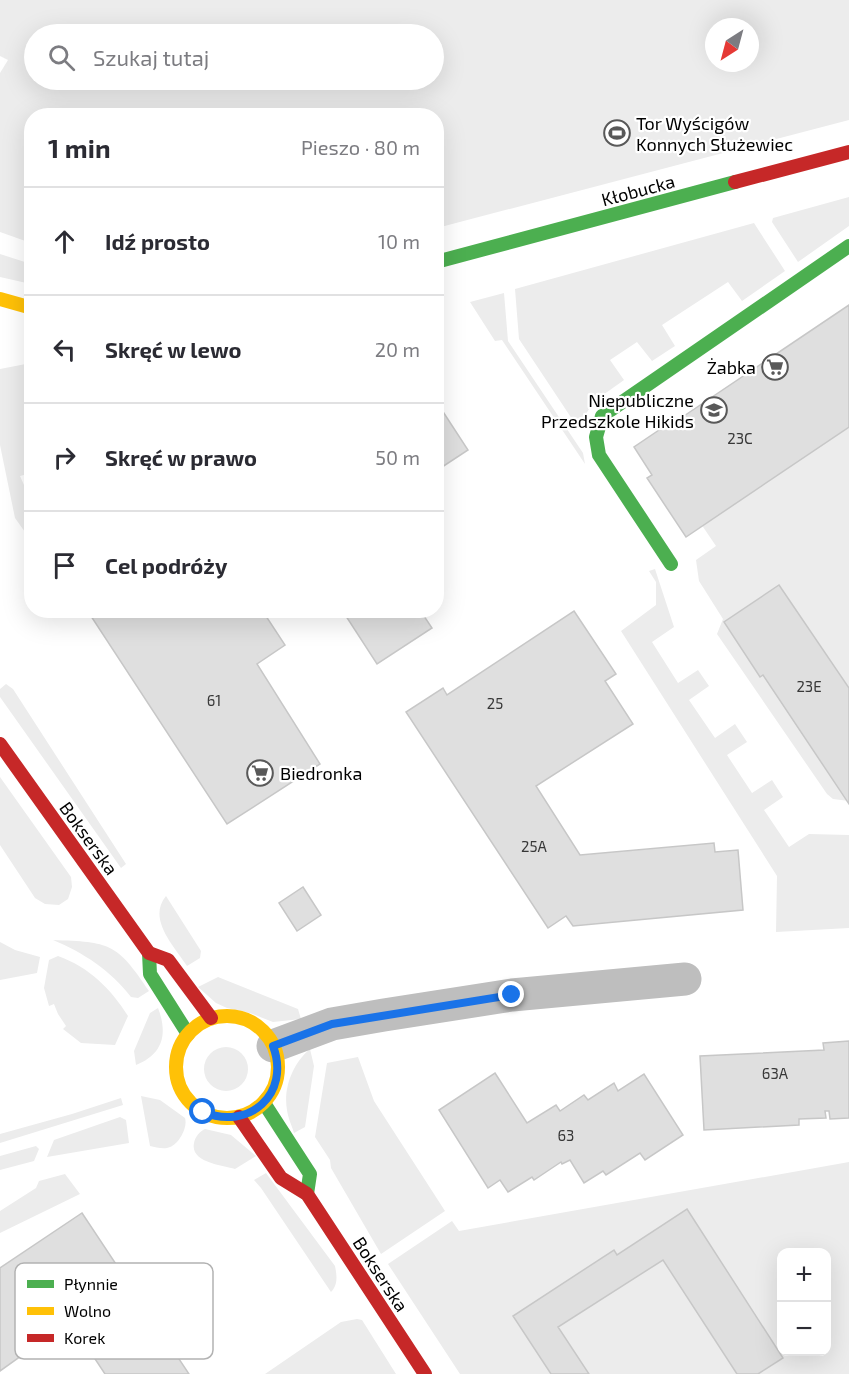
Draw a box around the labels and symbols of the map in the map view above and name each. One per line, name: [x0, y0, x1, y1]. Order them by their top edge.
north arrow: [705, 18, 759, 72]
place label: Tor Wyścigów Konnych Służewiec: [636, 112, 793, 155]
sports icon: Tor Wyścigów Konnych Służewiec: [602, 118, 632, 148]
street label: Kłobucka: [599, 170, 677, 210]
supermarket icon: Żabka: [760, 352, 790, 382]
place label: Żabka: [707, 356, 756, 378]
place label: Niepubliczne Przedszkole Hikids: [541, 389, 694, 432]
school or university icon: Niepubliczne Przedszkole Hikids: [699, 395, 729, 425]
house number: 23C: [727, 429, 753, 447]
house number: 23E: [796, 677, 822, 695]
house number: 61: [207, 691, 221, 709]
house number: 25: [487, 694, 503, 712]
supermarket icon: Biedronka: [245, 758, 275, 788]
place label: Biedronka: [280, 762, 362, 784]
street label: Bokserska: [55, 797, 123, 879]
house number: 25A: [521, 837, 548, 855]
route end: [498, 981, 524, 1007]
house number: 63A: [762, 1064, 789, 1082]
route start: [189, 1098, 215, 1124]
house number: 63: [558, 1126, 574, 1144]
street label: Bokserska: [349, 1232, 413, 1316]
legend: [15, 1263, 213, 1359]
text: Płynnie: [64, 1274, 118, 1293]
text: Wolno: [64, 1301, 111, 1320]
text: Korek: [64, 1328, 105, 1347]

